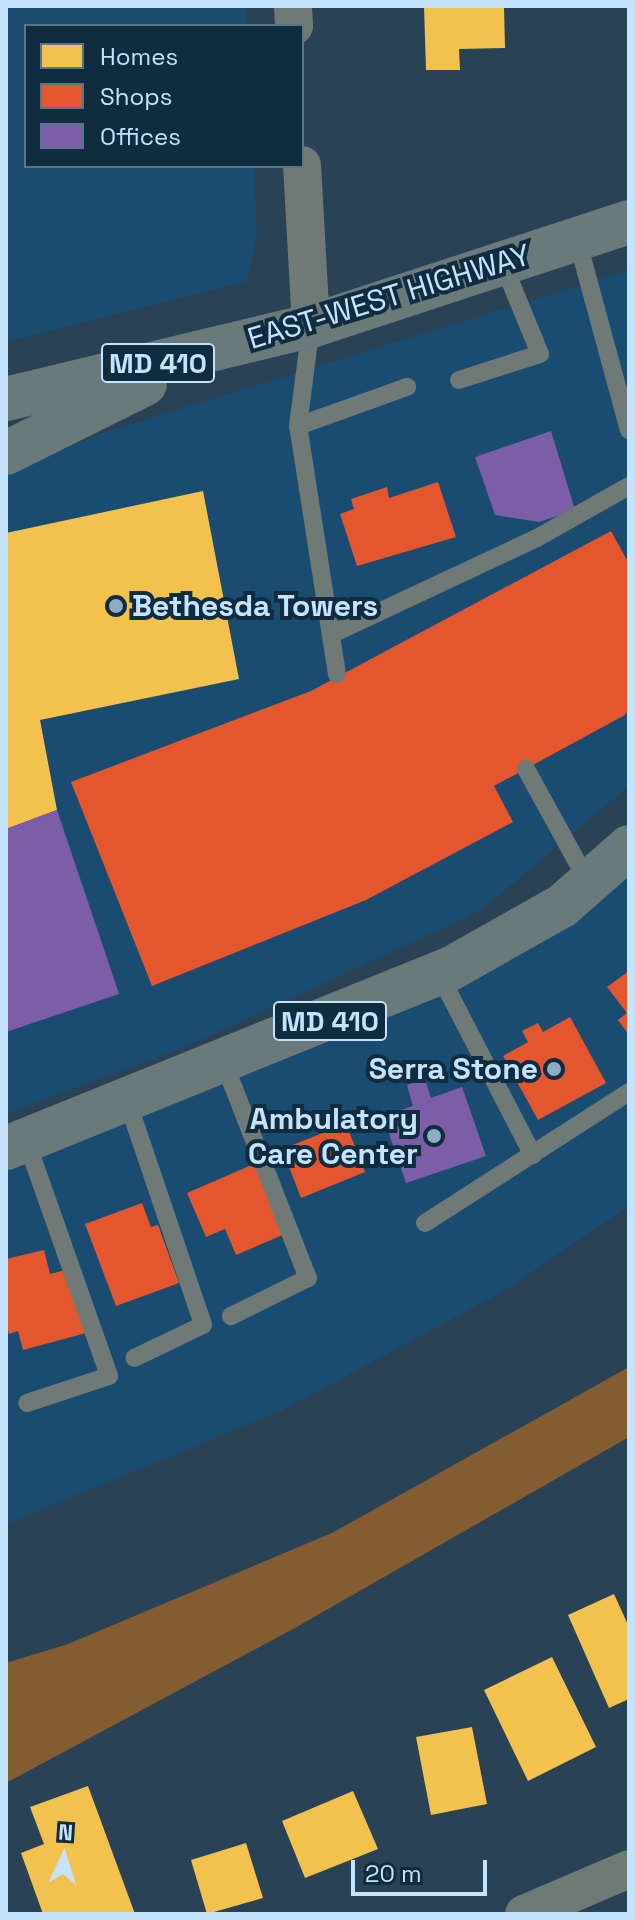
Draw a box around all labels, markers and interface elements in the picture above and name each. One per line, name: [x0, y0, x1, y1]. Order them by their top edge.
legend: [24, 24, 304, 168]
text: Homes: [100, 41, 178, 72]
text: Shops: [100, 81, 172, 112]
text: Offices: [100, 121, 181, 152]
street label: EAST-WEST HIGHWAY: [243, 237, 535, 357]
road number: MD 410: [100, 339, 216, 387]
place label: Bethesda Towers: [132, 588, 379, 624]
marker: Bethesda Towers: [107, 597, 125, 615]
road number: MD 410: [272, 997, 388, 1045]
place label: Serra Stone: [369, 1051, 538, 1087]
marker: Serra Stone: [545, 1060, 563, 1078]
place label: Ambulatory Care Center: [248, 1101, 418, 1172]
marker: Ambulatory Care Center: [425, 1127, 443, 1145]
north arrow: [24, 1816, 104, 1896]
text: N: [57, 1818, 74, 1847]
scale bar: [355, 1844, 491, 1894]
text: 20 m: [365, 1858, 422, 1889]

